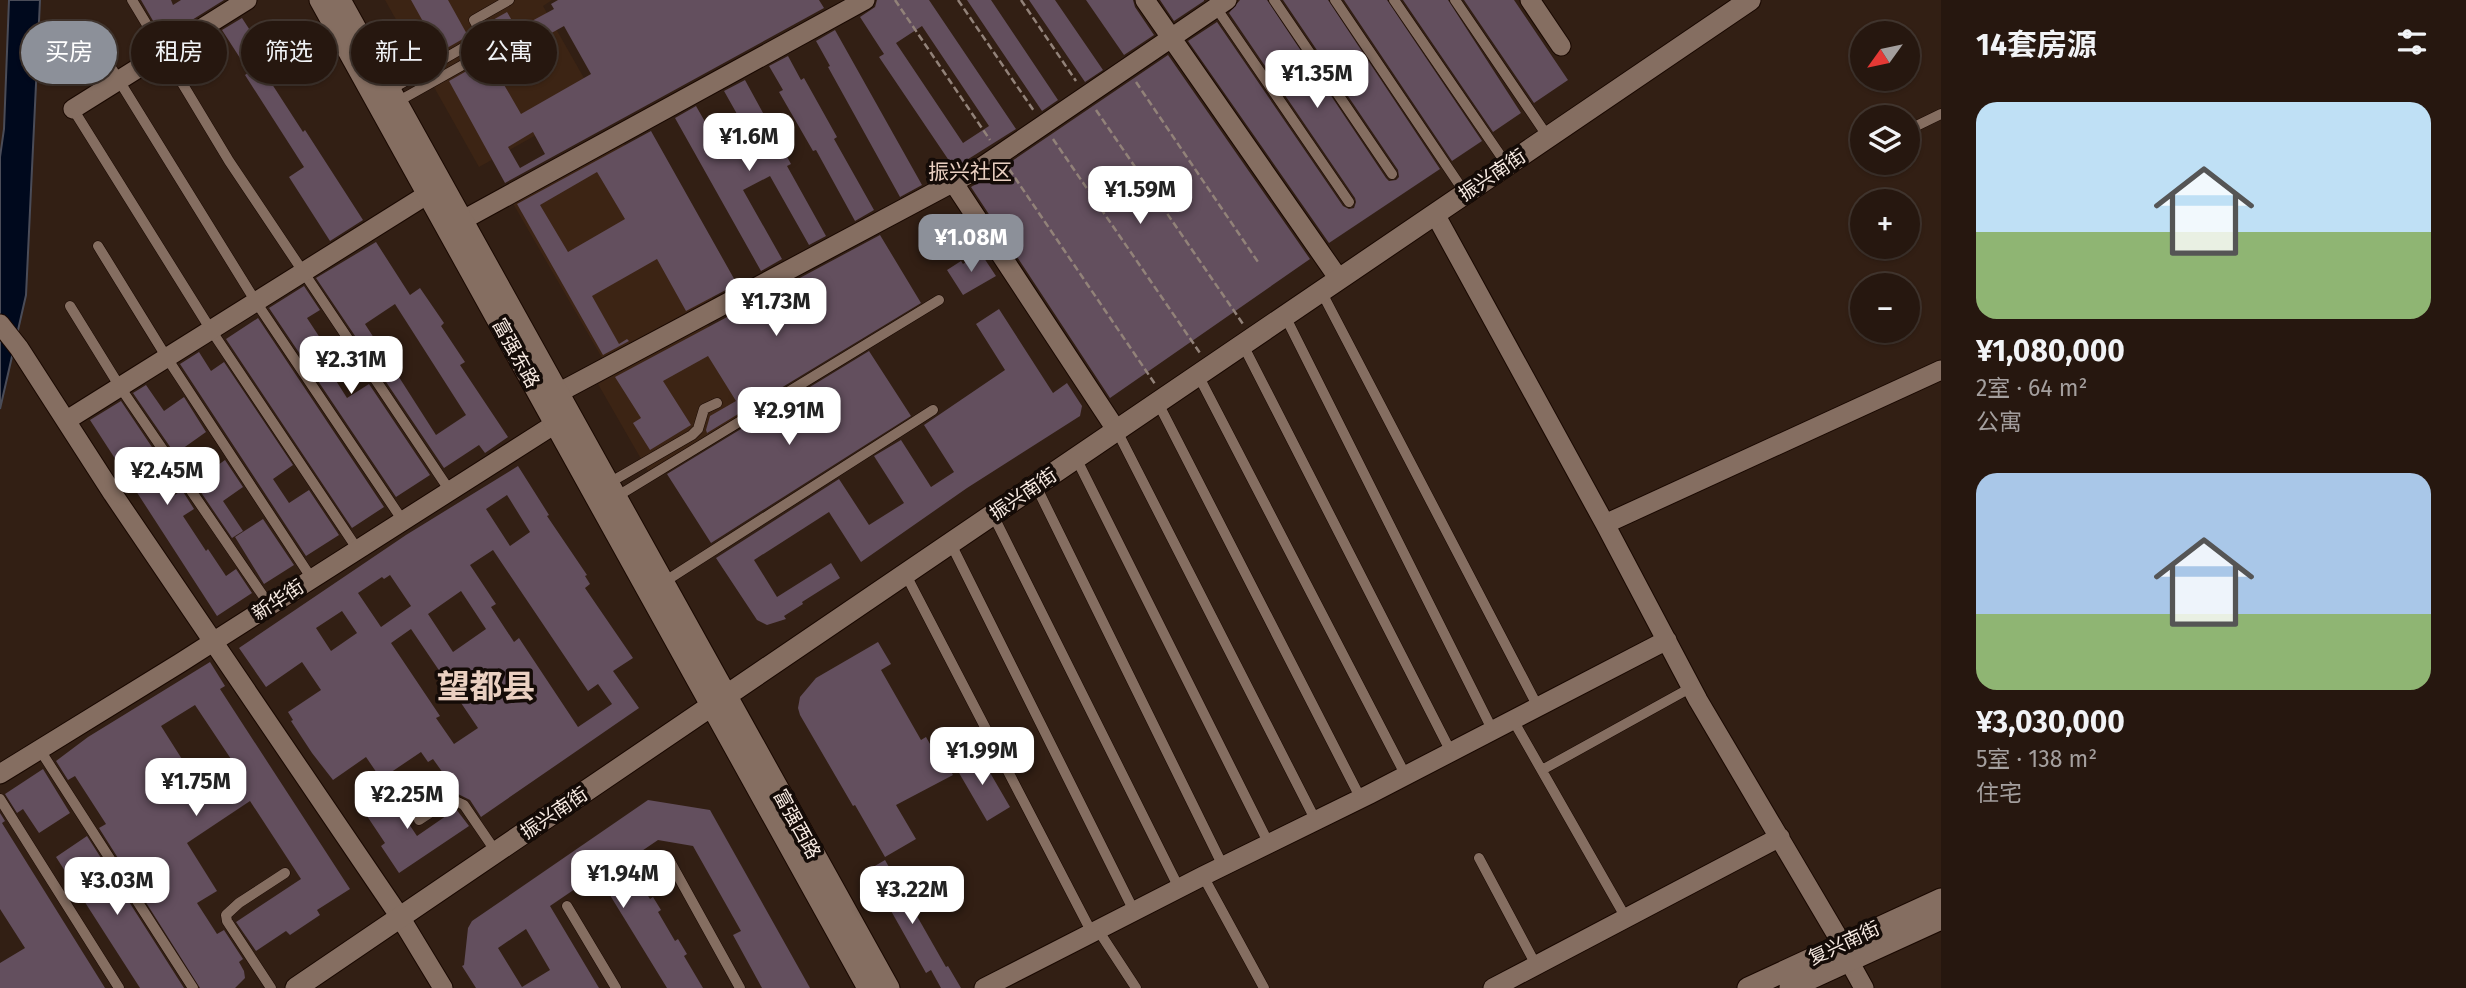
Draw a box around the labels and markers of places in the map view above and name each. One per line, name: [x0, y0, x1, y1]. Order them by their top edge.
pin: ¥1.35M: [1260, 50, 1374, 110]
pin: ¥1.6M: [700, 114, 798, 173]
pin: ¥1.59M: [1083, 166, 1197, 226]
pin: ¥1.08M: [914, 215, 1028, 274]
pin: ¥1.73M: [719, 278, 833, 338]
pin: ¥2.31M: [294, 336, 408, 396]
pin: ¥2.91M: [732, 388, 846, 447]
pin: ¥2.45M: [110, 448, 224, 507]
pin: ¥1.99M: [925, 728, 1039, 787]
pin: ¥1.75M: [139, 758, 253, 818]
pin: ¥2.25M: [350, 772, 464, 831]
pin: ¥1.94M: [566, 850, 680, 910]
pin: ¥3.03M: [60, 858, 174, 917]
pin: ¥3.22M: [855, 866, 969, 926]

